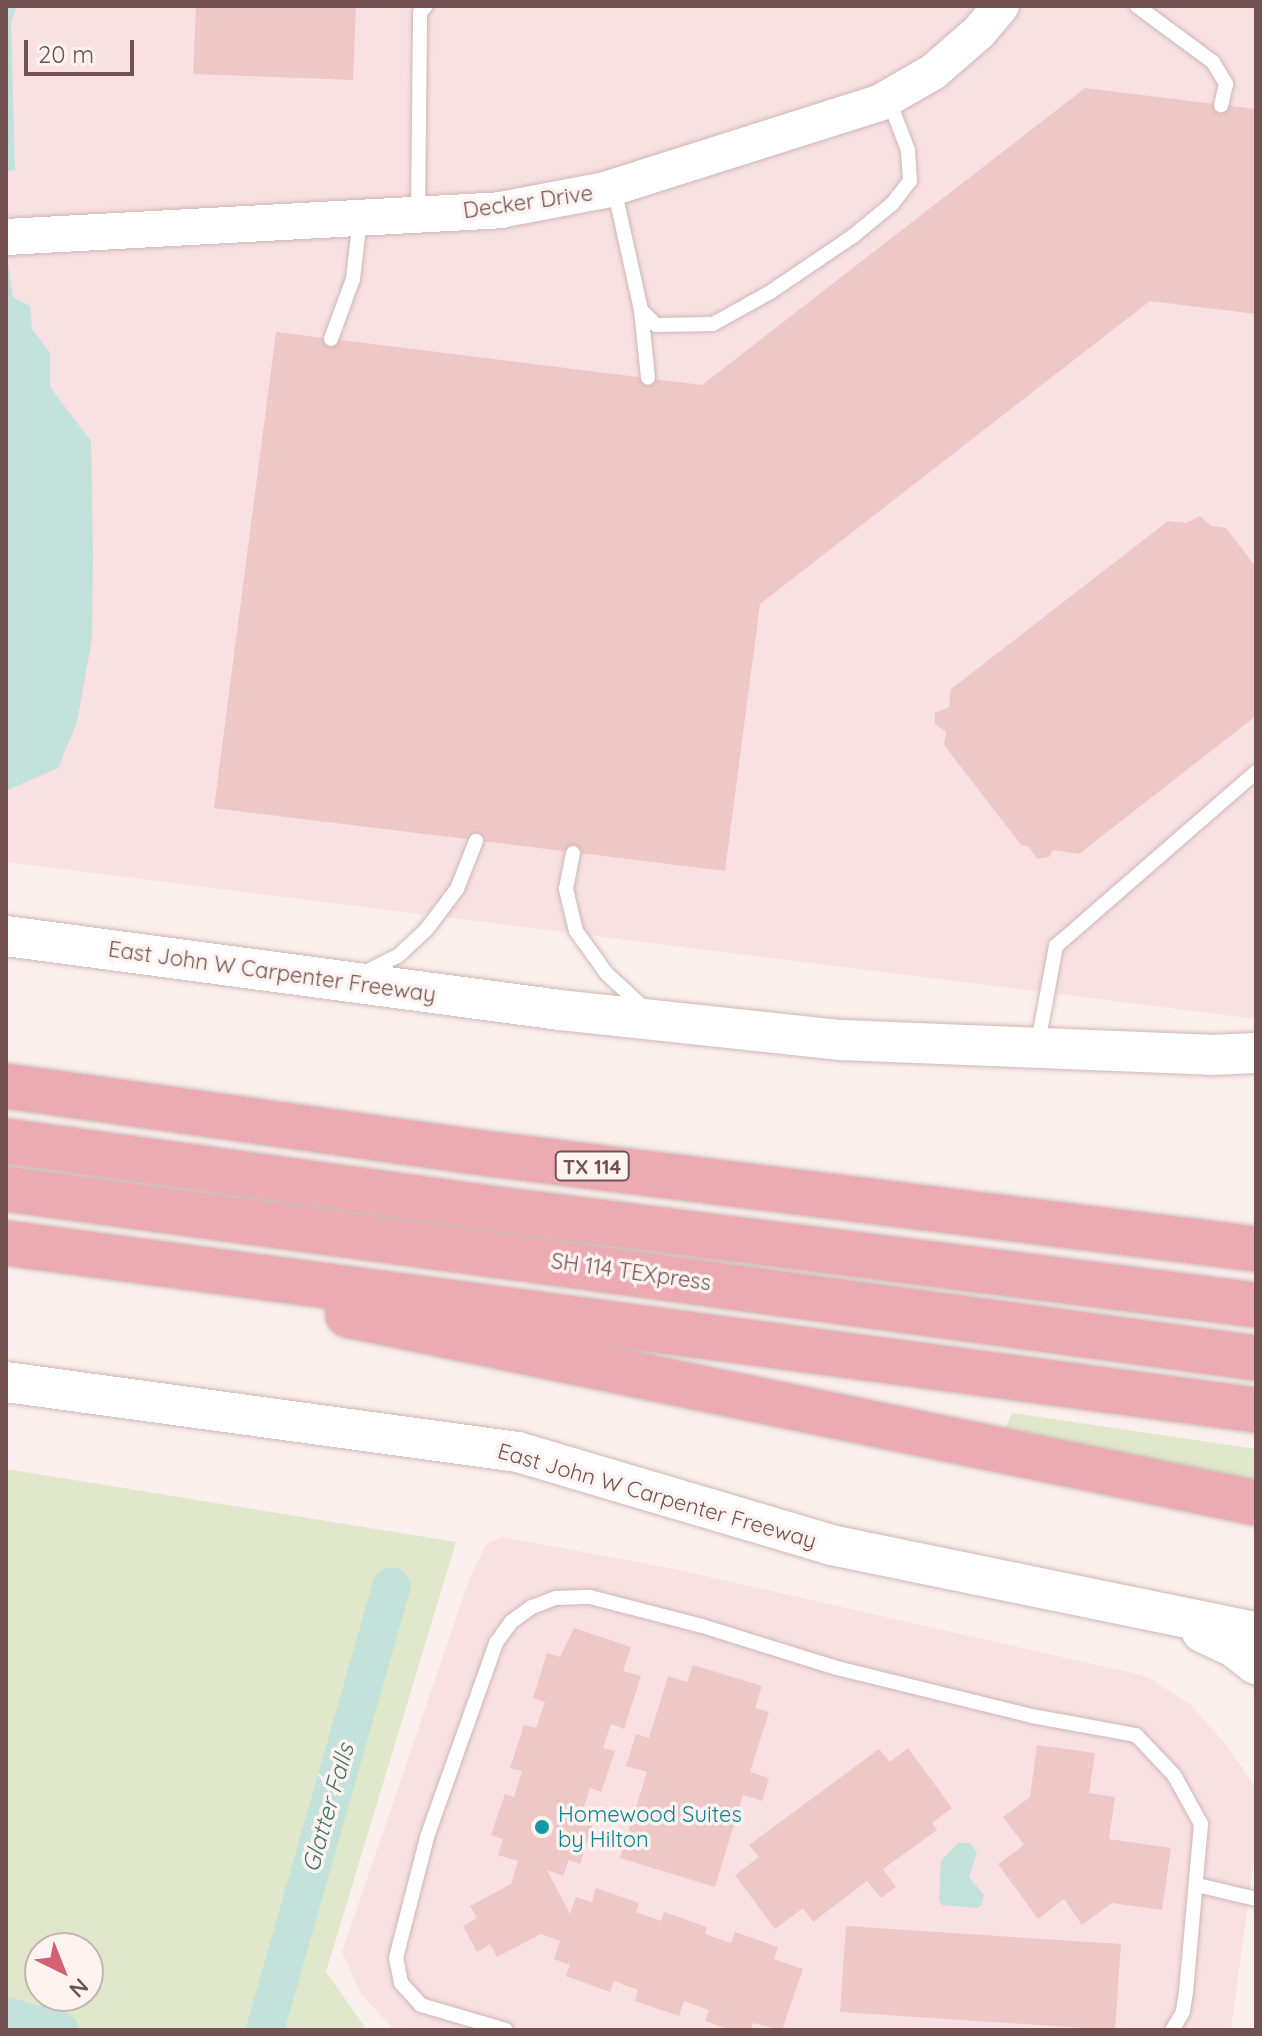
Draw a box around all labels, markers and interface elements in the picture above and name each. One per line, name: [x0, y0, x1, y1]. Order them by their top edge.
scale bar: [28, 24, 138, 74]
text: 20 m: [38, 39, 94, 69]
street label: Decker Drive: [461, 180, 595, 224]
street label: East John W Carpenter Freeway: [107, 936, 437, 1008]
road number: TX 114: [554, 1150, 630, 1182]
street label: SH 114 TEXpress: [549, 1248, 713, 1296]
street label: East John W Carpenter Freeway: [495, 1438, 819, 1554]
water label: Glatter Falls: [296, 1740, 360, 1876]
place label: Homewood Suites by Hilton: [558, 1801, 742, 1852]
marker: Homewood Suites by Hilton: [533, 1818, 551, 1836]
north arrow: [24, 1932, 104, 2012]
text: N: [64, 1972, 94, 2004]

